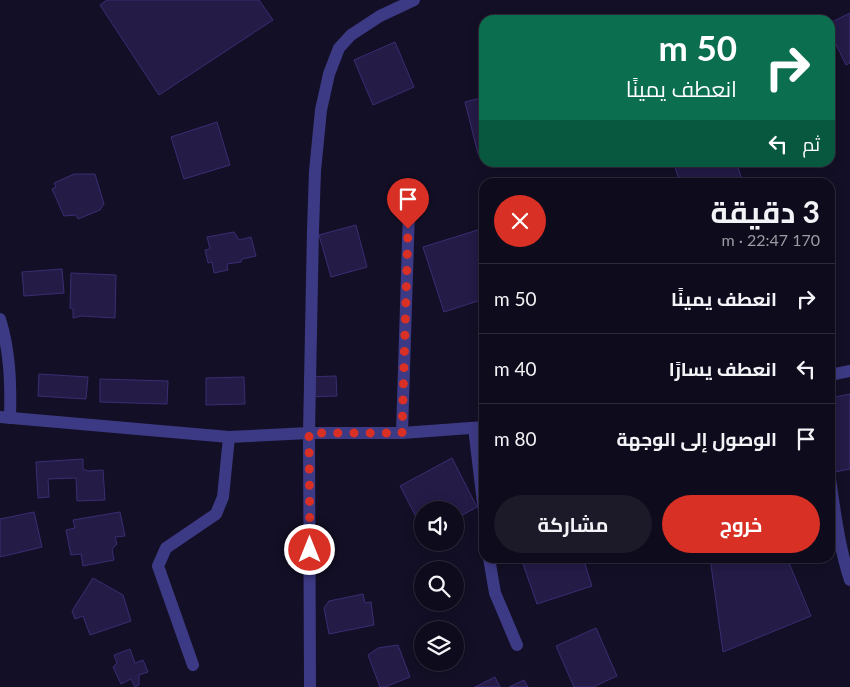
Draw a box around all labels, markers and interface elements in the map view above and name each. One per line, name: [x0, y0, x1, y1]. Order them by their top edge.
text: 50 m: [659, 26, 737, 68]
icon: right: [755, 35, 820, 100]
text: انعطف يمينًا: [626, 75, 737, 102]
icon: left: [764, 130, 792, 158]
text: ثم: [802, 132, 820, 155]
pin: [387, 178, 429, 229]
icon: arrive: [394, 185, 422, 213]
text: 3 دقيقة: [710, 193, 820, 229]
button: close: [494, 195, 546, 247]
text: 170 m · 22:47: [721, 230, 820, 249]
icon: right: [792, 285, 820, 313]
text: 50 m: [494, 287, 537, 310]
text: انعطف يمينًا: [671, 287, 777, 310]
icon: left: [792, 355, 820, 383]
text: 40 m: [494, 357, 537, 380]
text: انعطف يسارًا: [669, 357, 777, 380]
icon: arrive: [792, 425, 820, 453]
text: 80 m: [494, 427, 537, 450]
text: الوصول إلى الوجهة: [616, 427, 777, 450]
button: مشاركة: [494, 495, 652, 553]
button: خروج: [662, 495, 820, 553]
map controls: [414, 501, 464, 671]
button: sound: [414, 501, 464, 551]
position arrow: [283, 523, 335, 575]
button: search: [414, 561, 464, 611]
button: layers: [414, 621, 464, 671]

